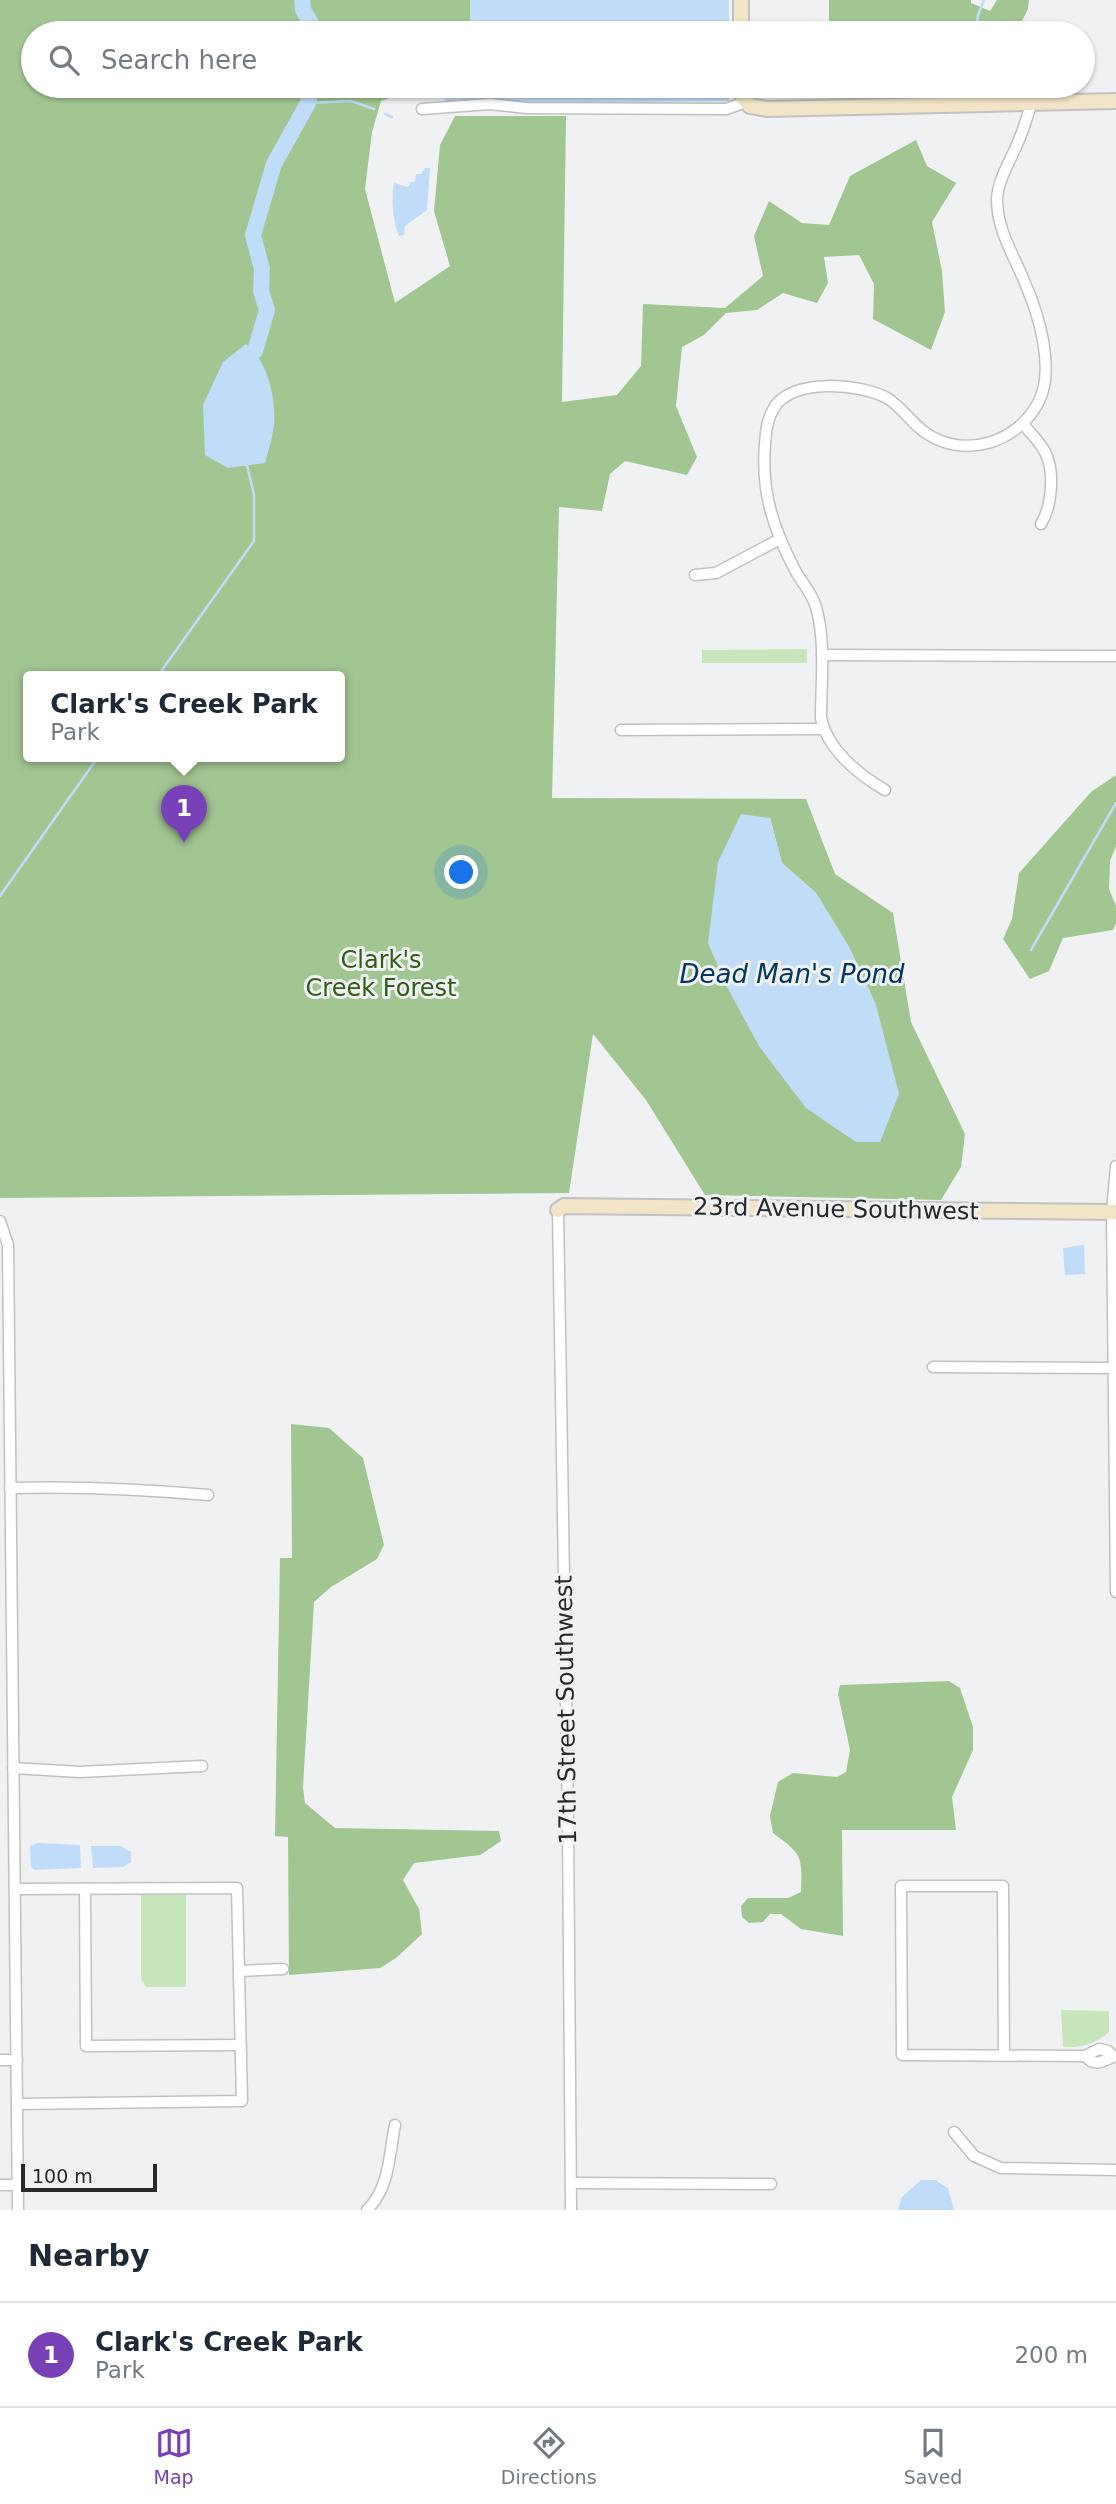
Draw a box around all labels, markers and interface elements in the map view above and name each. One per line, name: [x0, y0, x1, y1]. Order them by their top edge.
search box: [21, 21, 1095, 98]
icon: search: [45, 41, 83, 79]
text: Search here: [101, 45, 257, 75]
popup: [23, 671, 345, 762]
text: Clark's Creek Park: [50, 689, 318, 719]
text: Park: [50, 719, 100, 745]
pin: 1: [161, 785, 207, 843]
your location: [444, 855, 478, 889]
park label: Clark's Creek Forest: [306, 946, 456, 1002]
water label: Dead Man's Pond: [679, 959, 905, 989]
street label: 23rd Avenue Southwest: [693, 1193, 979, 1225]
street label: 17th Street Southwest: [550, 1575, 582, 1845]
scale bar: [21, 2161, 158, 2193]
text: 100 m: [32, 2165, 93, 2187]
text: Nearby: [28, 2238, 150, 2273]
text: Clark's Creek Park: [95, 2327, 363, 2357]
text: 1: [43, 2342, 59, 2368]
text: 200 m: [1014, 2342, 1088, 2368]
text: Park: [95, 2357, 145, 2383]
tab: Map: [154, 2424, 194, 2488]
tab: Directions: [501, 2424, 597, 2488]
tab: Saved: [904, 2424, 962, 2488]

